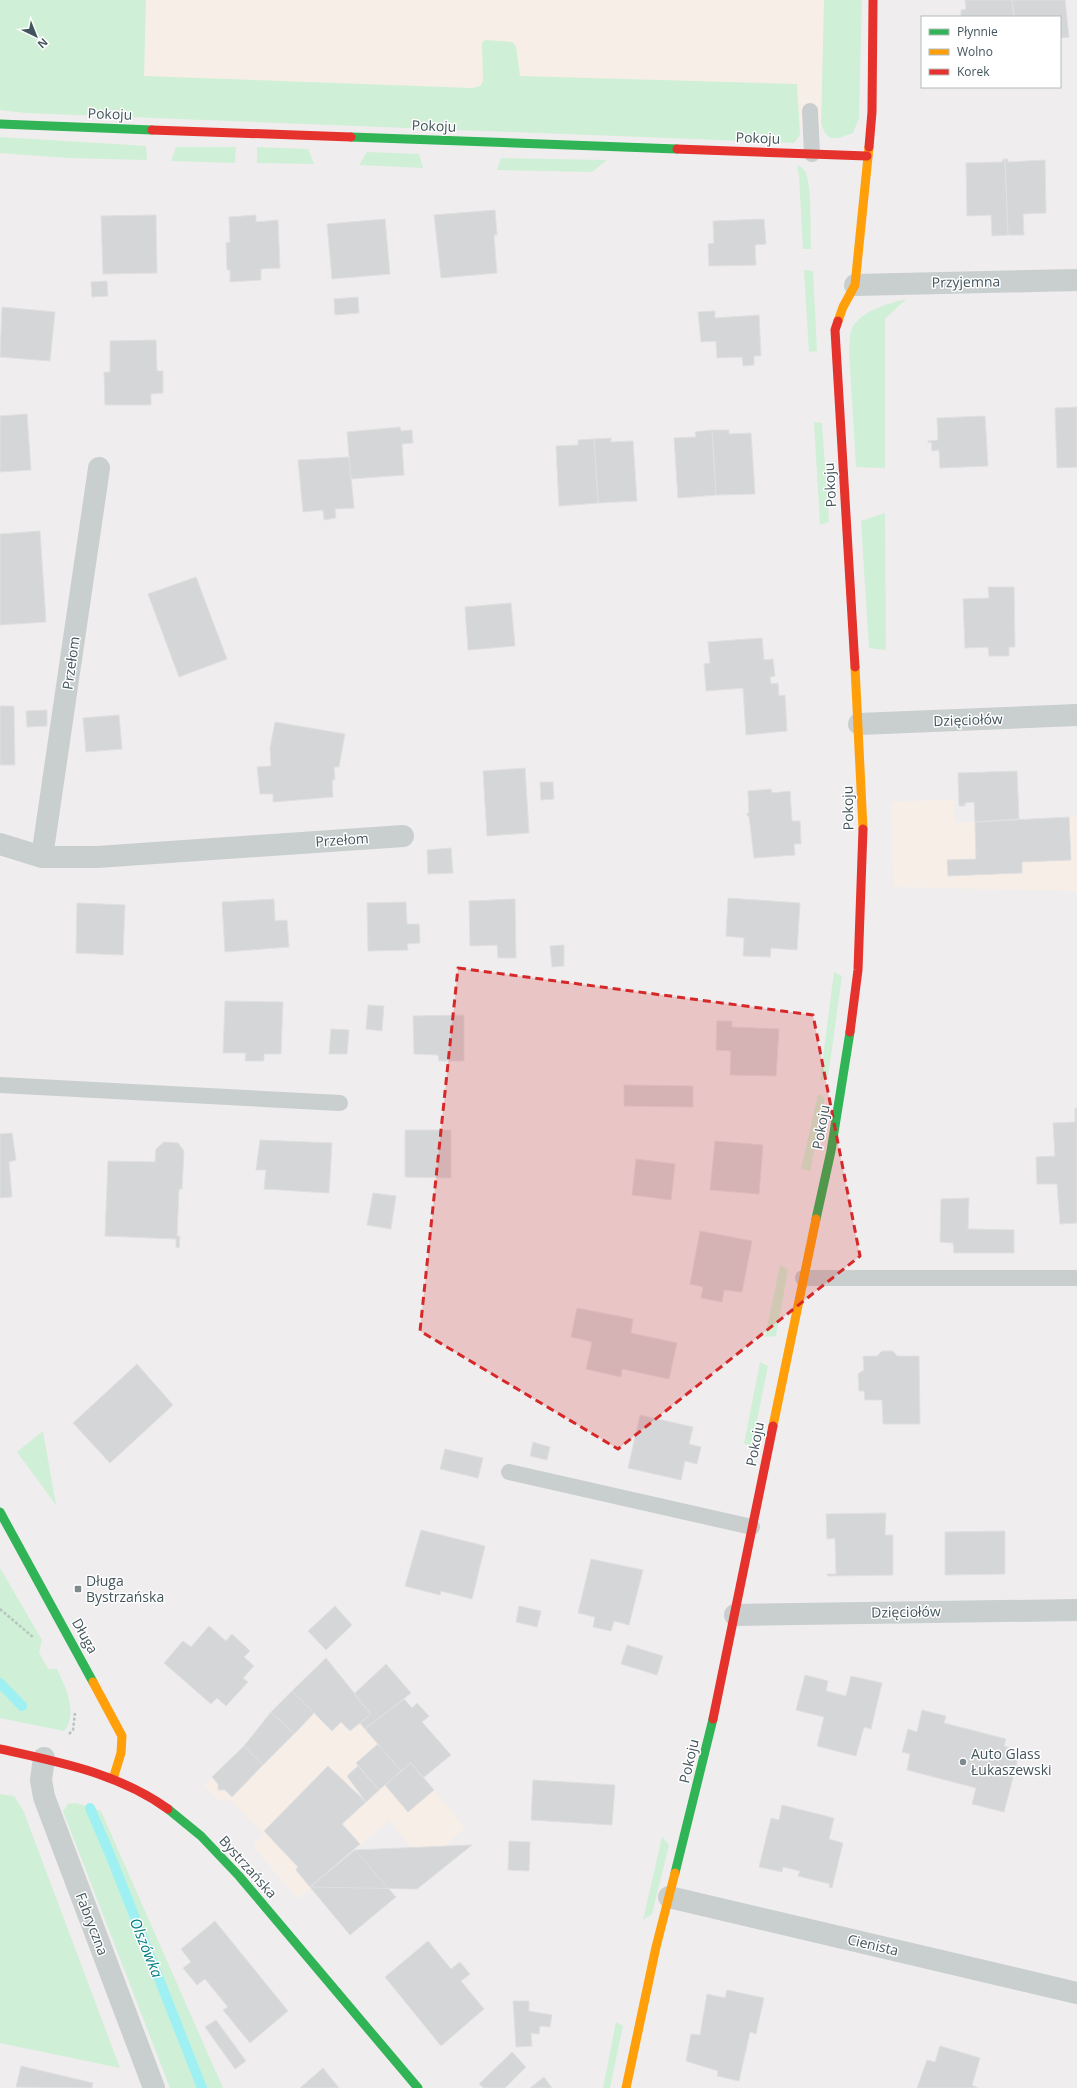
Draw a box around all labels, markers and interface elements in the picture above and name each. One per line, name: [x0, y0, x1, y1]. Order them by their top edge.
north arrow: [16, 16, 56, 56]
legend: [921, 16, 1061, 88]
text: Płynnie: [957, 23, 998, 40]
text: N: [35, 35, 52, 52]
text: Wolno: [957, 43, 993, 60]
text: Korek: [957, 63, 990, 80]
street label: Pokoju: [87, 103, 133, 124]
street label: Pokoju: [411, 115, 457, 136]
street label: Pokoju: [735, 127, 781, 148]
street label: Przyjemna: [932, 271, 1000, 292]
street label: Pokoju: [819, 462, 840, 508]
street label: Przełom: [57, 635, 84, 691]
street label: Dzięciołów: [933, 709, 1003, 730]
street label: Pokoju: [838, 785, 857, 831]
street label: Przełom: [315, 828, 369, 851]
street label: Pokoju: [807, 1103, 834, 1151]
street label: Pokoju: [741, 1420, 768, 1468]
place label: Długa Bystrzańska: [86, 1571, 164, 1606]
marker: Długa Bystrzańska: [73, 1584, 83, 1594]
street label: Dzięciołów: [871, 1601, 941, 1622]
street label: Długa: [68, 1615, 103, 1657]
street label: Pokoju: [674, 1737, 703, 1785]
place label: Auto Glass Łukaszewski: [971, 1744, 1052, 1779]
marker: Auto Glass Łukaszewski: [958, 1757, 968, 1767]
street label: Bystrzańska: [215, 1831, 282, 1902]
street label: Fabryczna: [72, 1890, 113, 1958]
water label: Olszówka: [126, 1915, 168, 1981]
street label: Cienista: [846, 1929, 900, 1960]

